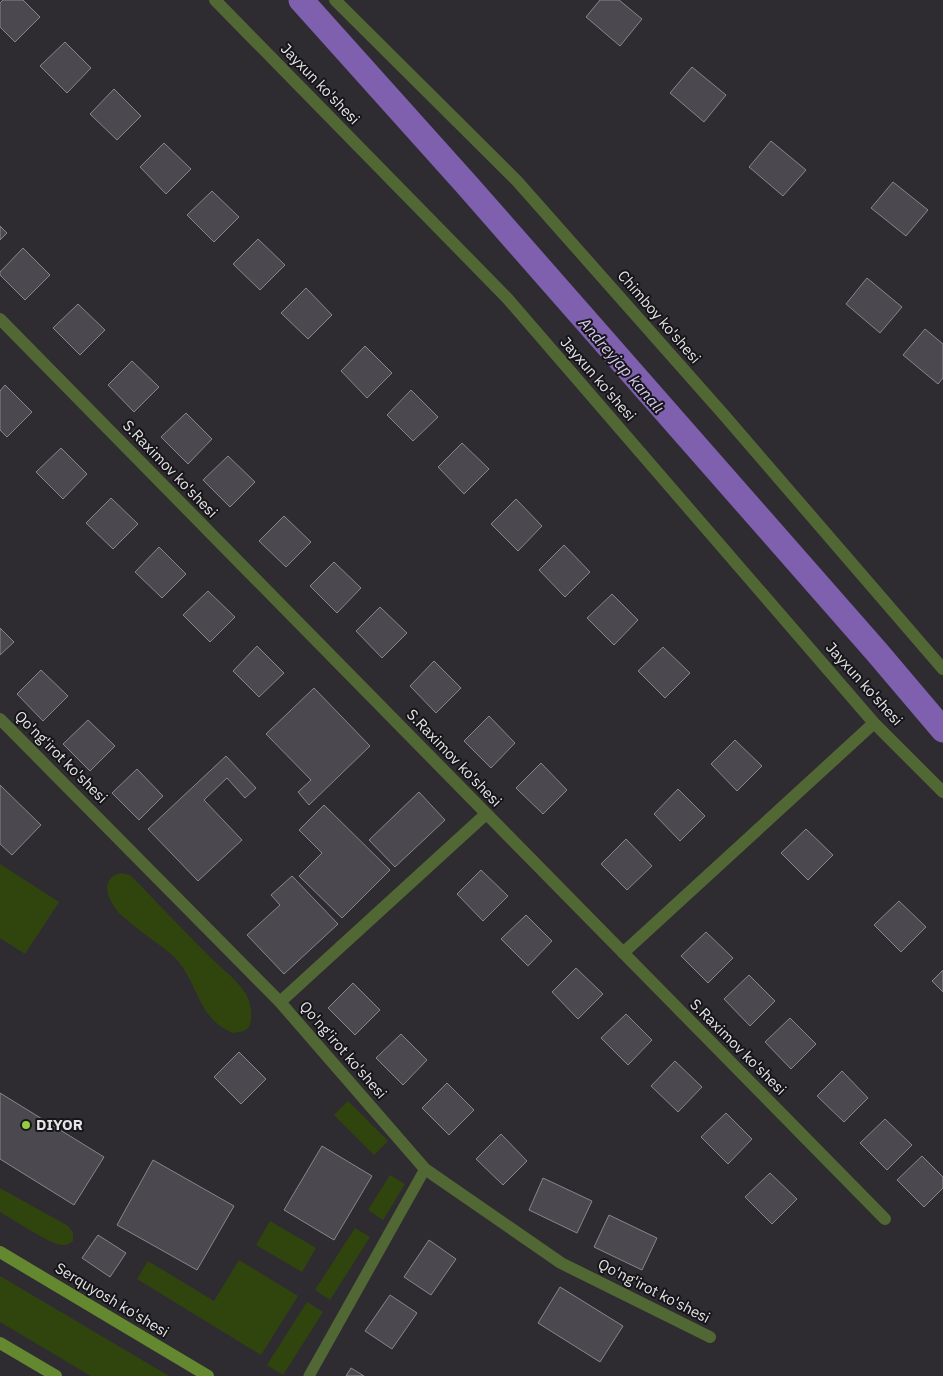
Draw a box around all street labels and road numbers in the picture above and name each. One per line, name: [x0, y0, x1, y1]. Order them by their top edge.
street label: Jayxun ko'shesi: [277, 39, 364, 128]
street label: Chimboy ko'shesi: [614, 266, 705, 367]
street label: Jayxun ko'shesi: [557, 333, 640, 425]
street label: S.Raximov ko'shesi: [119, 416, 222, 521]
street label: Jayxun ko'shesi: [822, 638, 907, 729]
street label: S.Raximov ko'shesi: [403, 705, 506, 810]
street label: Qo'ng'irot ko'shesi: [11, 706, 112, 807]
street label: S.Raximov ko'shesi: [686, 995, 790, 1099]
street label: Qo'ng'irot ko'shesi: [296, 997, 391, 1102]
street label: Qo'ng'irot ko'shesi: [595, 1254, 714, 1327]
street label: Serquyosh ko'shesi: [52, 1258, 173, 1341]

